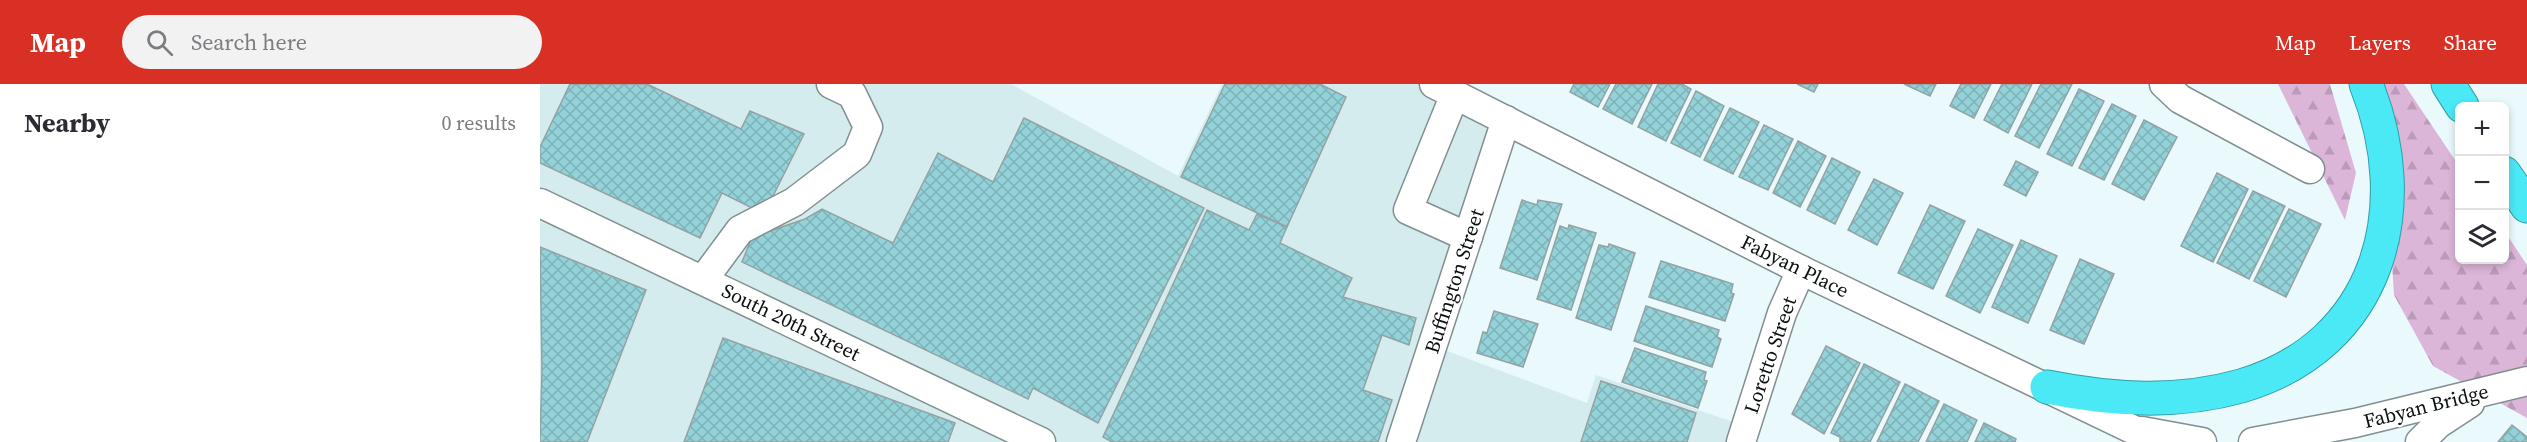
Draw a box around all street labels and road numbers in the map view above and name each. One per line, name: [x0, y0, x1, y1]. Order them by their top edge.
street label: Buffington Street: [1417, 205, 1491, 357]
street label: Fabyan Place: [1736, 228, 1854, 304]
street label: South 20th Street: [717, 276, 865, 368]
street label: Loretto Street: [1737, 292, 1803, 417]
street label: Fabyan Bridge: [2361, 377, 2491, 435]

